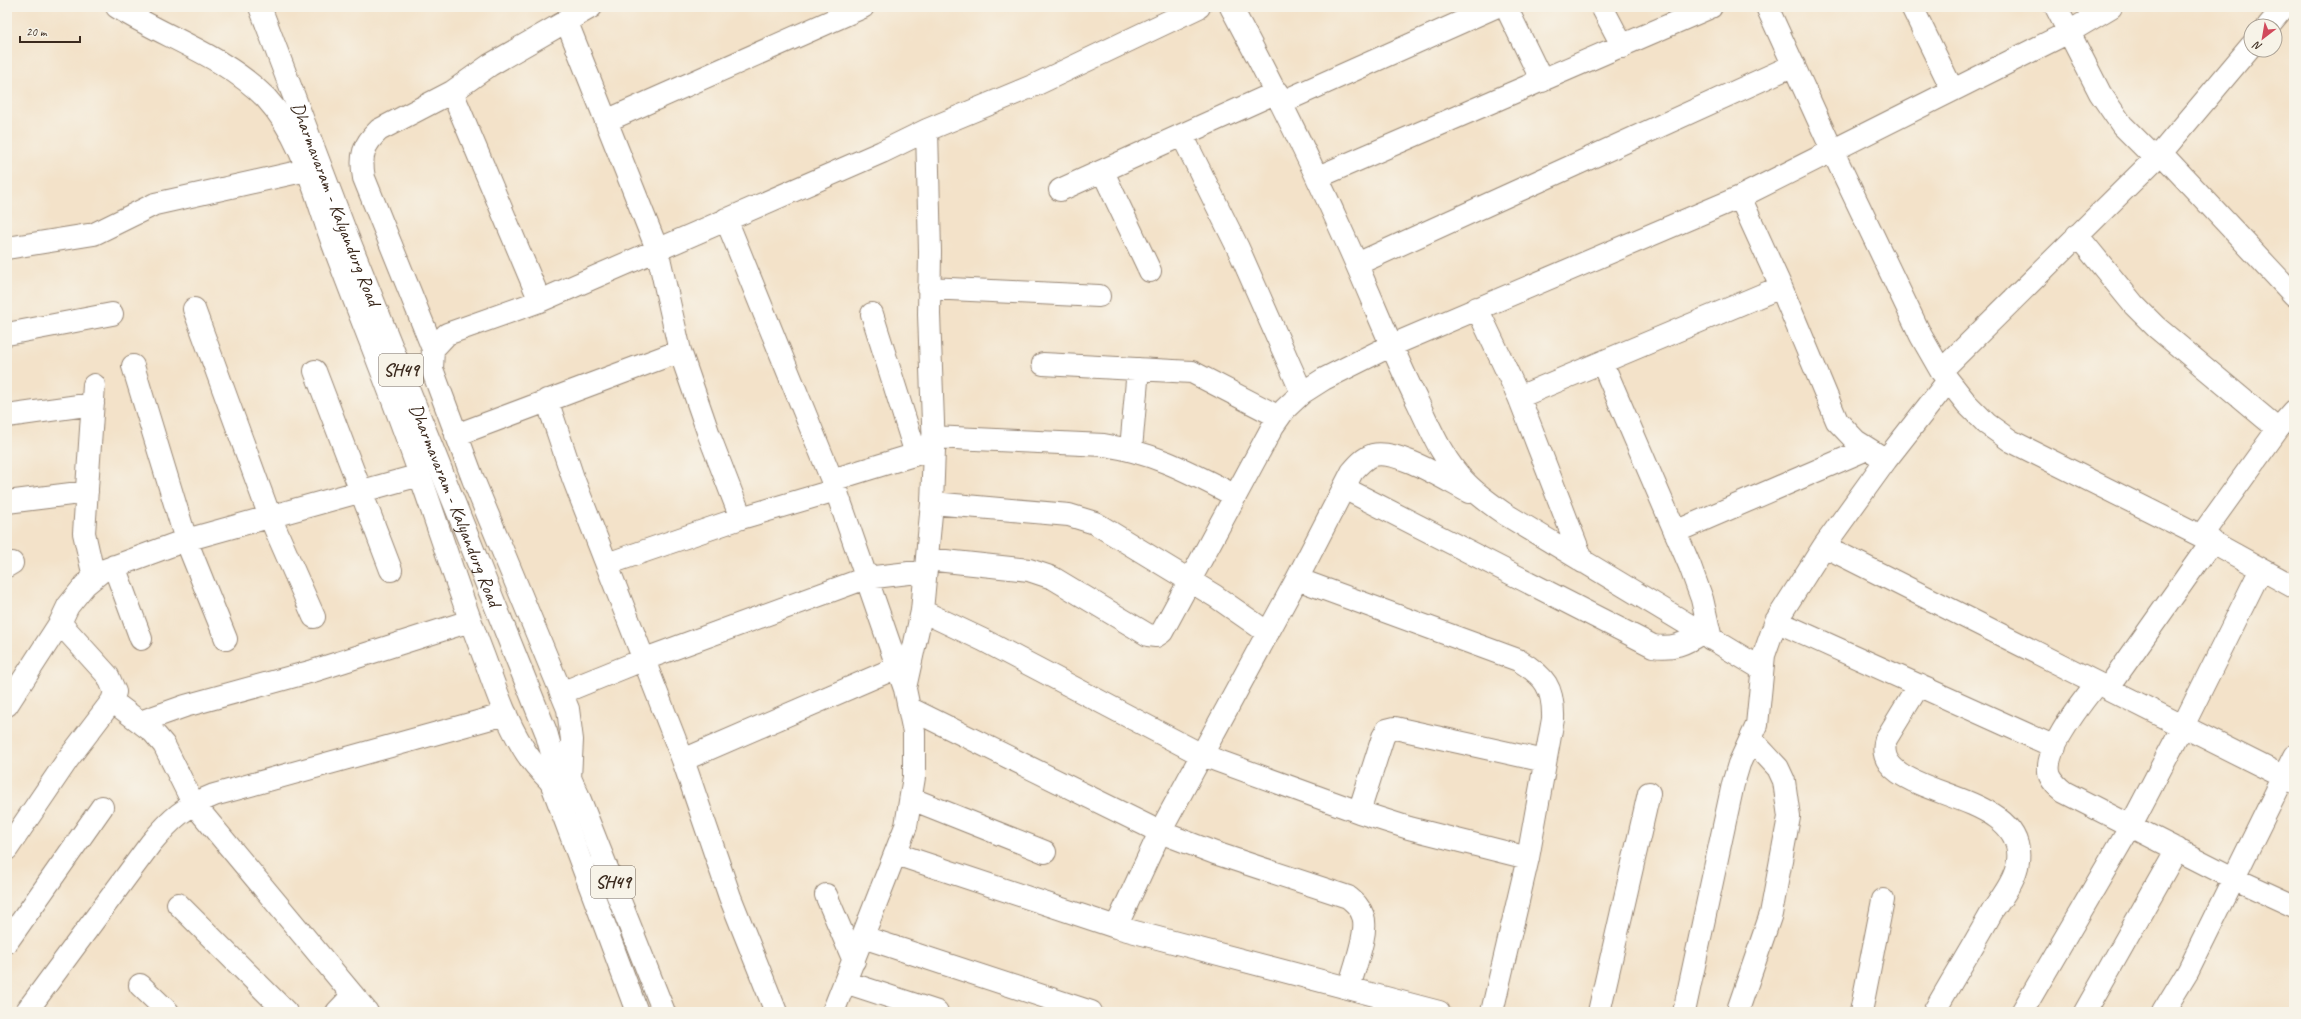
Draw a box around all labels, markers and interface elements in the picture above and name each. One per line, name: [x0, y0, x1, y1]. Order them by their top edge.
scale bar: [20, 18, 80, 44]
north arrow: [2243, 18, 2283, 58]
text: 20 m: [26, 24, 48, 40]
text: N: [2249, 38, 2264, 54]
street label: Dharmavaram - Kalyandurg Road: [285, 99, 387, 312]
road number: SH49: [379, 354, 423, 386]
street label: Dharmavaram - Kalyandurg Road: [404, 400, 508, 613]
road number: SH49: [591, 866, 635, 898]

